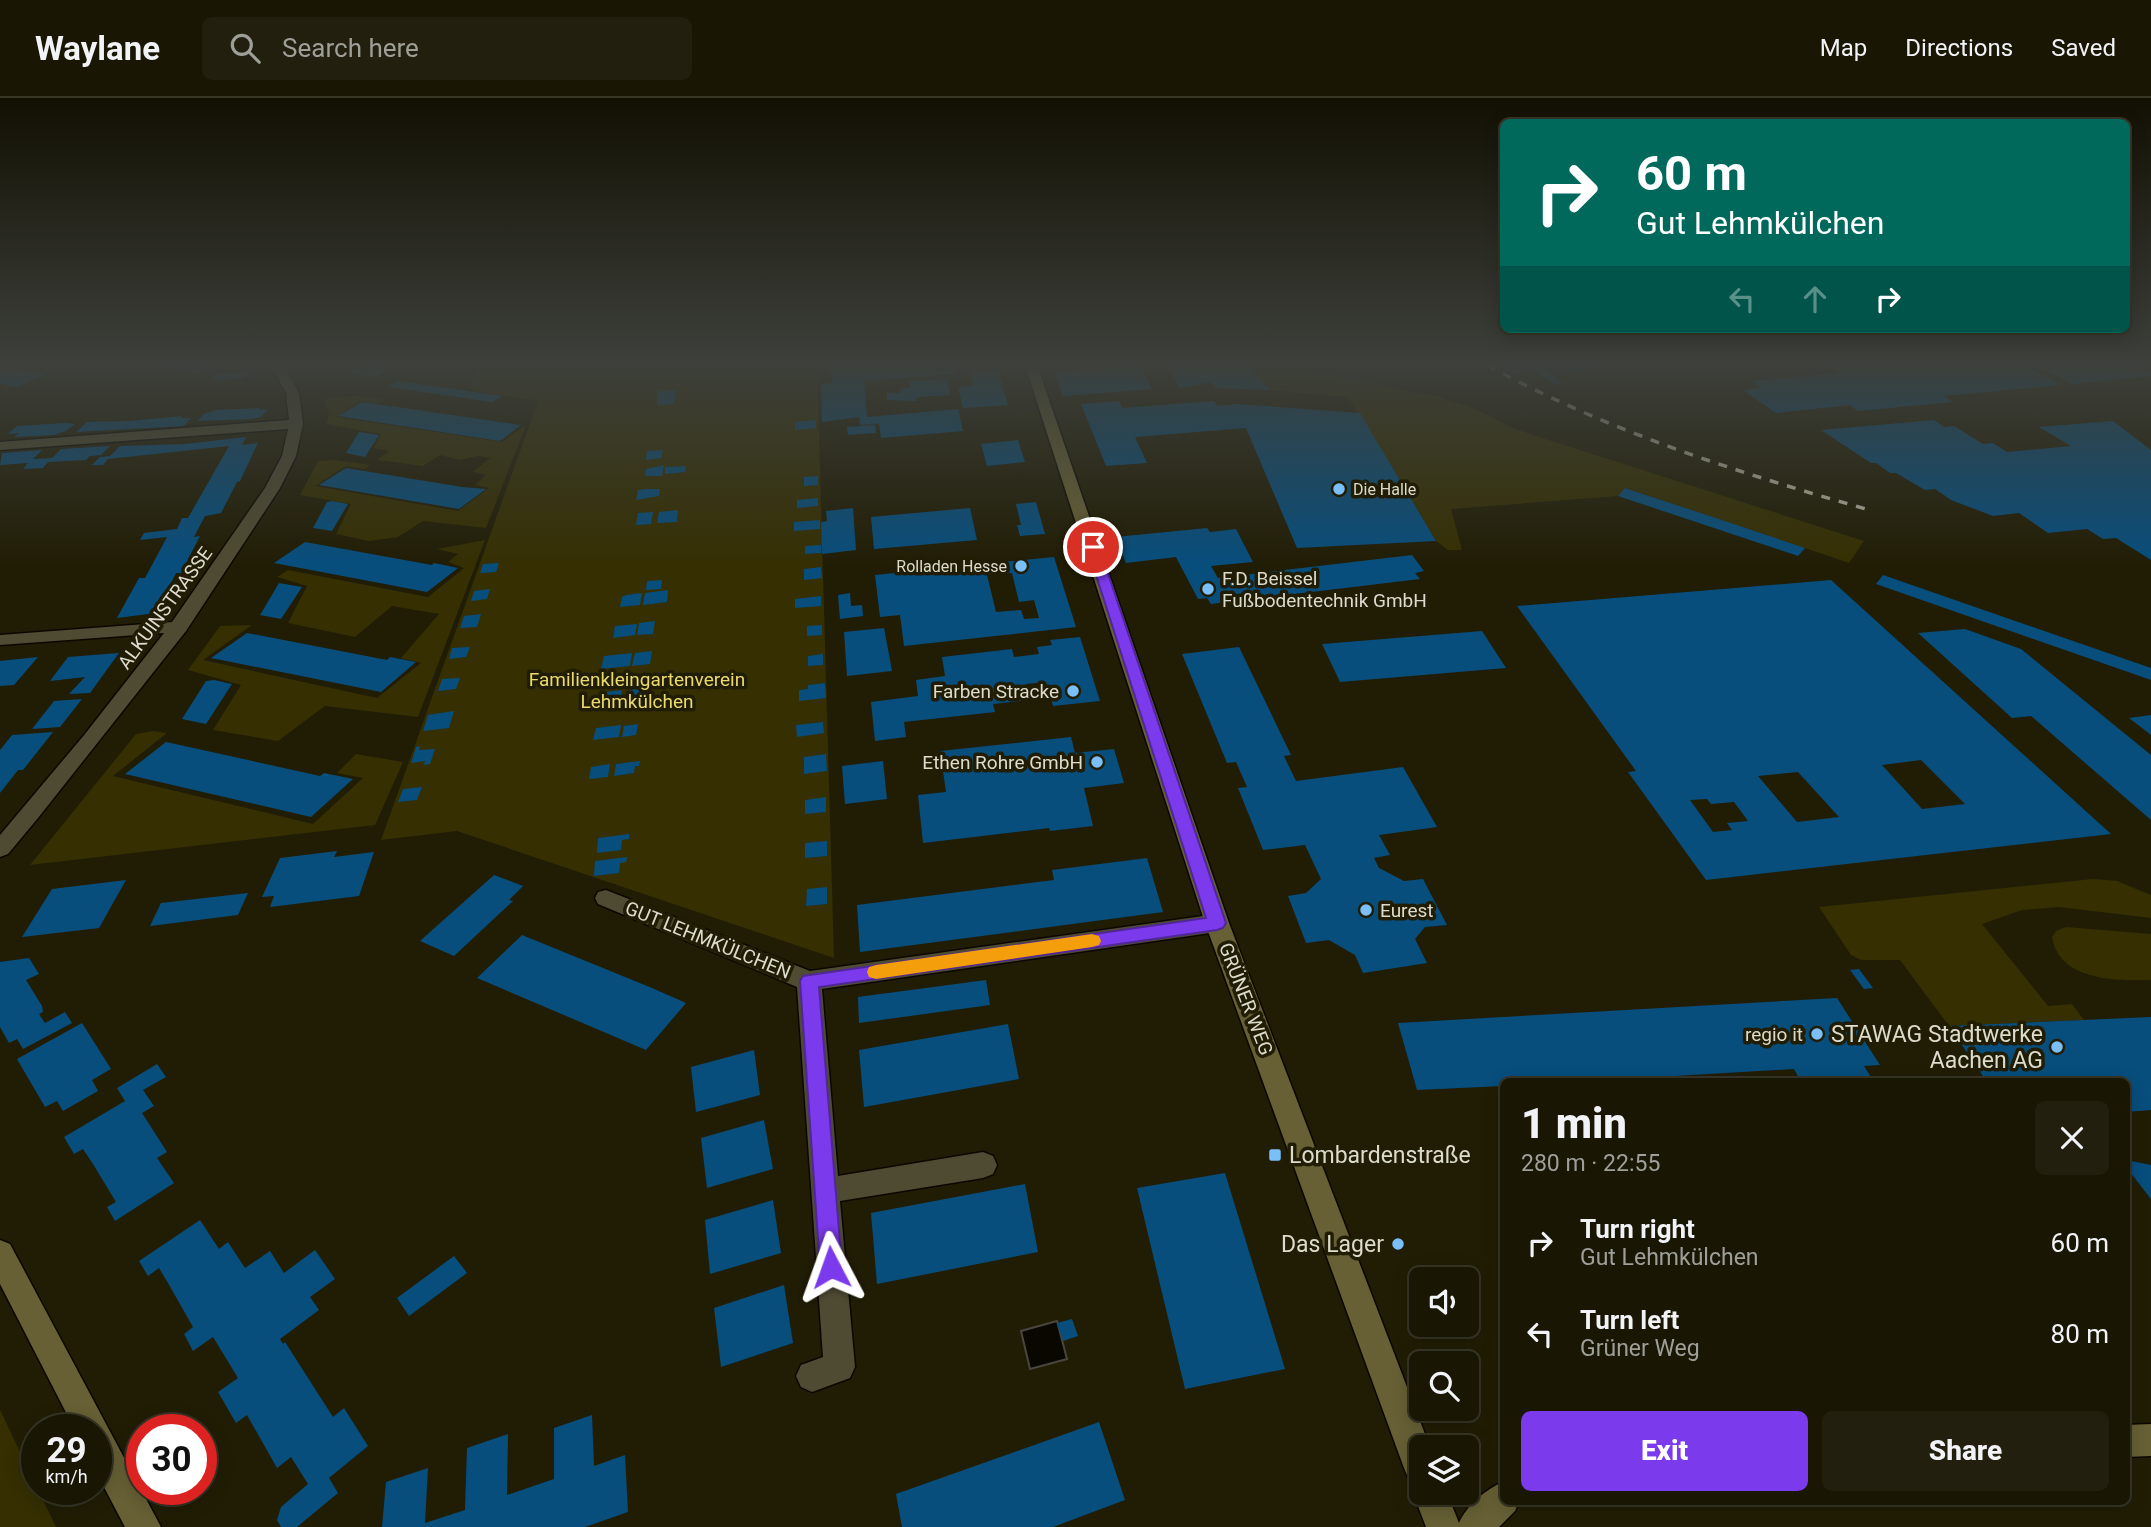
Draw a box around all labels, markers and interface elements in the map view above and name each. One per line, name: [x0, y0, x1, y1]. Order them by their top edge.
search box: [202, 17, 692, 80]
text: Waylane: [35, 29, 160, 68]
icon: search: [226, 29, 264, 67]
text: Search here: [282, 33, 419, 63]
text: Map: [1820, 34, 1867, 62]
text: Directions: [1905, 34, 2013, 62]
text: Saved: [2051, 34, 2116, 62]
text: 60 m: [1636, 145, 1747, 202]
icon: right: [1521, 147, 1612, 238]
text: Gut Lehmkülchen: [1636, 204, 1884, 242]
icon: left: [1723, 280, 1761, 318]
icon: ahead: [1796, 280, 1834, 318]
icon: right: [1869, 280, 1907, 318]
place label: Die Halle: [1353, 480, 1416, 499]
marker: Die Halle: [1331, 481, 1347, 497]
pin: [1063, 517, 1123, 577]
icon: arrive: [1074, 528, 1112, 566]
street label: ALKUINSTRASSE: [113, 542, 217, 674]
place label: Rolladen Hesse: [896, 557, 1007, 576]
marker: Rolladen Hesse: [1013, 558, 1029, 574]
place label: F.D. Beissel Fußbodentechnik GmbH: [1222, 567, 1427, 612]
marker: F.D. Beissel Fußbodentechnik GmbH: [1200, 581, 1216, 597]
park label: Familienkleingartenverein Lehmkülchen: [529, 668, 745, 713]
place label: Farben Stracke: [933, 680, 1059, 703]
marker: Farben Stracke: [1065, 683, 1081, 699]
place label: Ethen Rohre GmbH: [922, 751, 1083, 774]
marker: Ethen Rohre GmbH: [1089, 754, 1105, 770]
street label: GUT LEHMKÜLCHEN: [622, 896, 794, 984]
place label: Eurest: [1380, 899, 1433, 922]
marker: Eurest: [1358, 902, 1374, 918]
street label: GRÜNER WEG: [1214, 940, 1278, 1058]
place label: STAWAG Stadtwerke Aachen AG: [1831, 1021, 2043, 1074]
place label: regio it: [1745, 1023, 1803, 1046]
marker: regio it: [1809, 1026, 1825, 1042]
marker: STAWAG Stadtwerke Aachen AG: [2049, 1039, 2065, 1055]
text: 1 min: [1521, 1099, 1627, 1148]
button: close: [2035, 1101, 2109, 1175]
place label: Lombardenstraße: [1289, 1142, 1471, 1169]
marker: Lombardenstraße: [1267, 1147, 1283, 1163]
text: 280 m · 22:55: [1521, 1150, 1660, 1177]
text: Turn right: [1580, 1214, 1695, 1244]
icon: right: [1521, 1224, 1559, 1262]
text: 60 m: [2051, 1228, 2109, 1258]
position arrow: [794, 1230, 868, 1304]
place label: Das Lager: [1281, 1231, 1384, 1258]
marker: Das Lager: [1390, 1236, 1406, 1252]
text: Gut Lehmkülchen: [1580, 1244, 1759, 1271]
map controls: [1409, 1267, 1479, 1505]
button: sound: [1409, 1267, 1479, 1337]
text: Turn left: [1580, 1305, 1679, 1335]
icon: left: [1521, 1315, 1559, 1353]
text: 80 m: [2051, 1319, 2109, 1349]
text: Grüner Weg: [1580, 1335, 1700, 1362]
button: search: [1409, 1351, 1479, 1421]
button: Exit: [1521, 1411, 1808, 1491]
button: Share: [1822, 1411, 2109, 1491]
speed limit sign: 30: [126, 1414, 217, 1505]
text: 29: [46, 1430, 87, 1471]
button: layers: [1409, 1435, 1479, 1505]
text: km/h: [45, 1466, 88, 1487]

